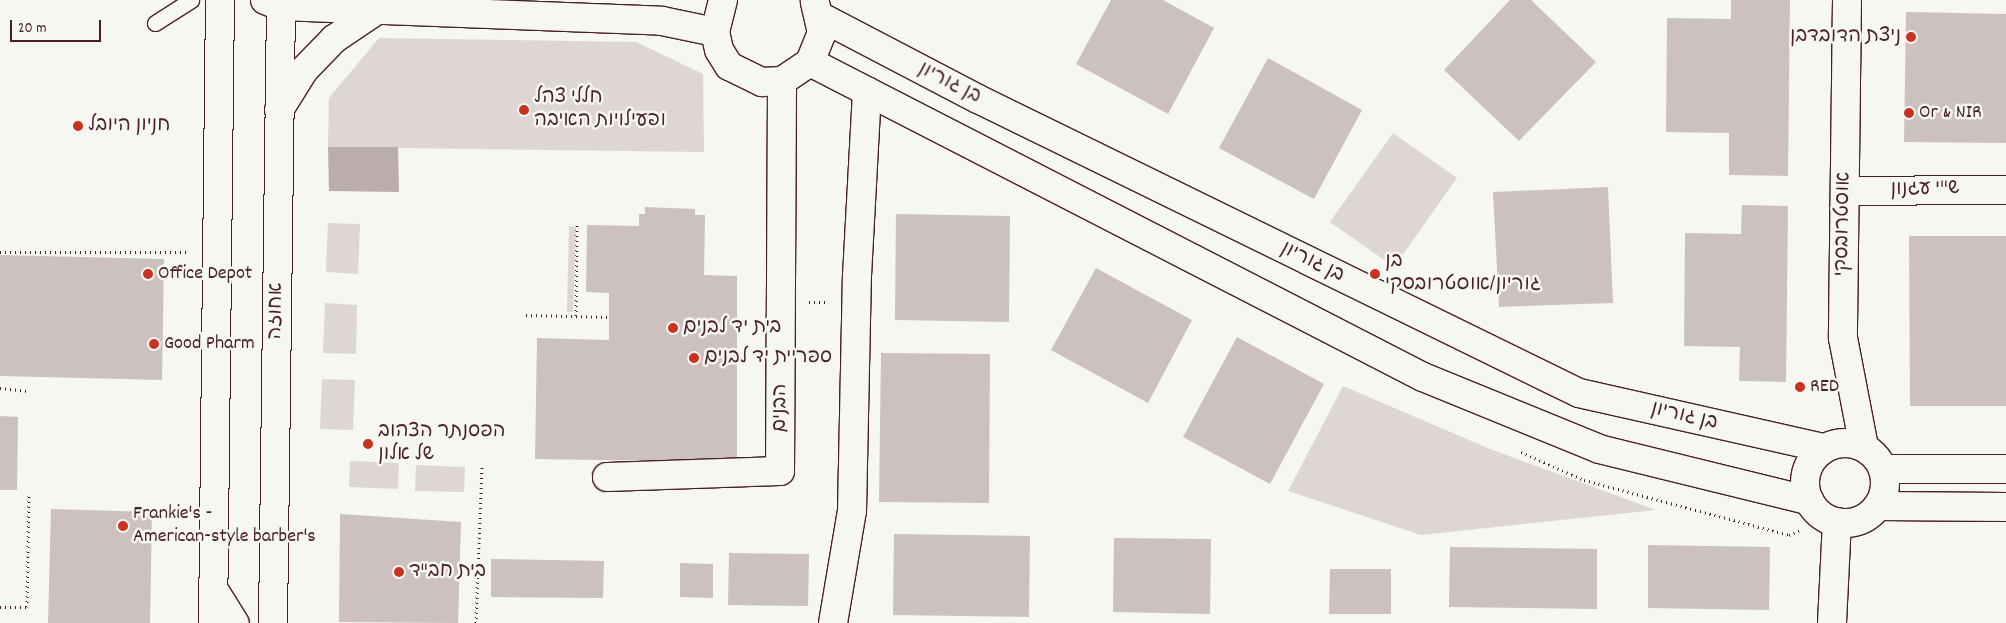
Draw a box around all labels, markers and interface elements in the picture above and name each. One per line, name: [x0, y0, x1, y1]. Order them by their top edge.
scale bar: [12, 10, 104, 42]
text: 20 m: [18, 18, 46, 40]
place label: ניצת הדובדבן: [1790, 25, 1901, 49]
marker: ניצת הדובדבן: [1905, 31, 1917, 43]
street label: בן גוריון: [913, 58, 985, 110]
place label: חללי צהל ופעילויות האיבה: [534, 86, 666, 133]
place label: Or & NIR: [1919, 101, 1982, 125]
marker: חללי צהל ופעילויות האיבה: [518, 104, 530, 116]
marker: Or & NIR: [1903, 107, 1915, 119]
place label: חניון היובל: [88, 114, 170, 138]
marker: חניון היובל: [72, 120, 84, 132]
street label: אוסטרובסקי: [1831, 171, 1857, 277]
street label: ש''י עגנון: [1890, 177, 1960, 203]
street label: בן גוריון: [1276, 237, 1348, 289]
place label: בן גוריון/אוסטרובסקי: [1385, 250, 1541, 297]
place label: Office Depot: [158, 262, 252, 286]
marker: Office Depot: [142, 268, 154, 280]
marker: בן גוריון/אוסטרובסקי: [1369, 268, 1381, 280]
street label: אחוזה: [265, 282, 289, 340]
place label: בית יד לבנים: [683, 316, 781, 340]
marker: בית יד לבנים: [667, 322, 679, 334]
place label: Good Pharm: [164, 332, 255, 356]
marker: Good Pharm: [148, 338, 160, 350]
place label: ספריית יד לבנים: [704, 346, 832, 370]
marker: ספריית יד לבנים: [688, 352, 700, 364]
place label: RED: [1810, 375, 1839, 399]
marker: RED: [1794, 381, 1806, 393]
street label: הבנים: [769, 384, 793, 432]
street label: בן גוריון: [1648, 398, 1720, 436]
place label: הפסנתר הצהוב של אלון: [378, 420, 505, 467]
marker: הפסנתר הצהוב של אלון: [362, 438, 374, 450]
place label: Frankie's - American-style barber's: [133, 502, 316, 549]
marker: Frankie's - American-style barber's: [117, 520, 129, 532]
place label: בית חב"ד: [409, 560, 486, 584]
marker: בית חב"ד: [393, 566, 405, 578]

